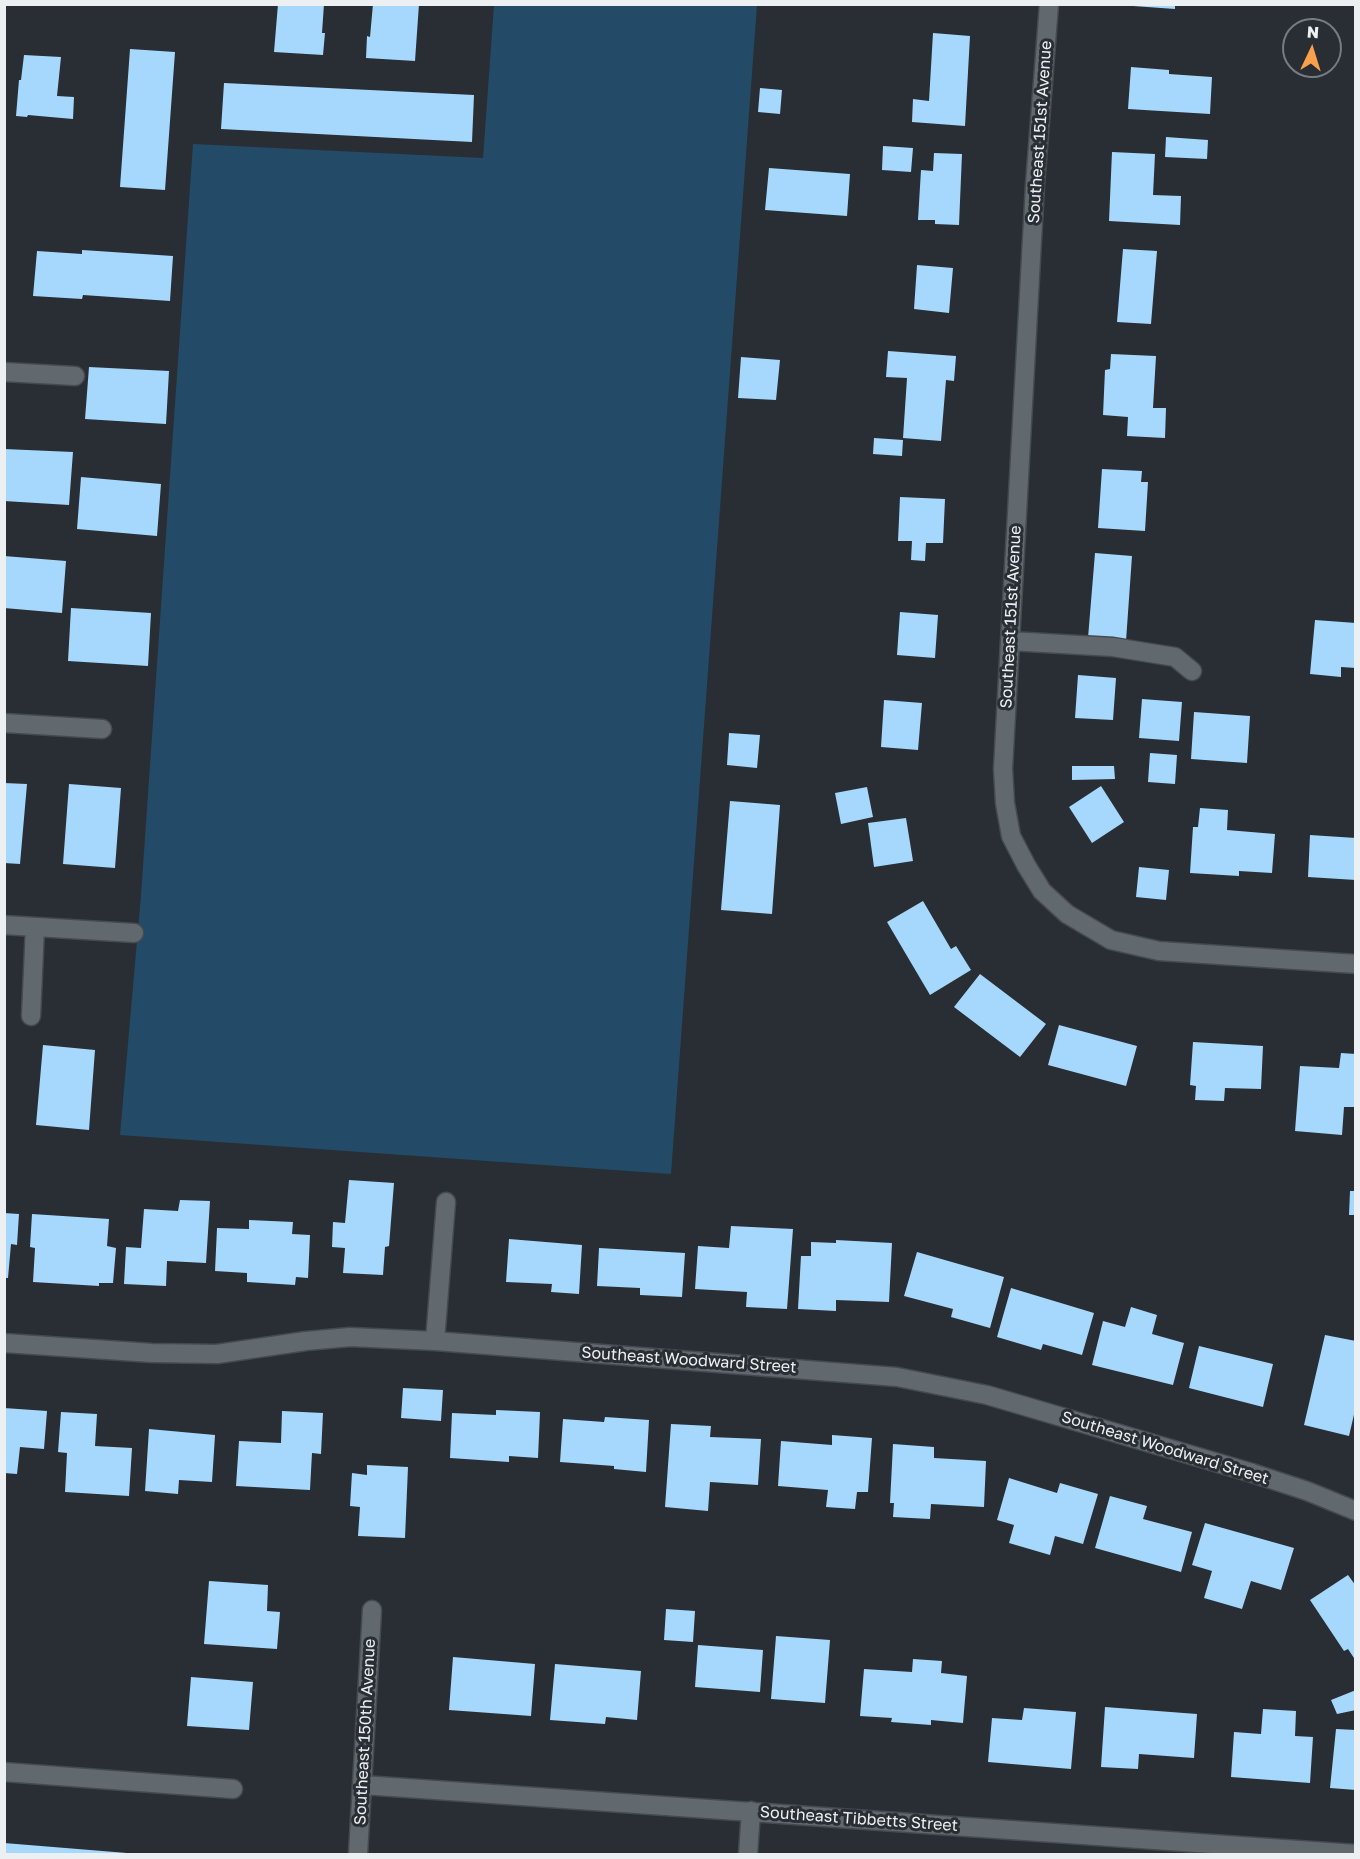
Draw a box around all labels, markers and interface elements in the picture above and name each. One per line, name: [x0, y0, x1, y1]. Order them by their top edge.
north arrow: [1282, 18, 1342, 78]
text: N: [1306, 22, 1320, 42]
street label: Southeast 151st Avenue: [1024, 40, 1056, 224]
street label: Southeast 151st Avenue: [997, 525, 1025, 709]
street label: Southeast Woodward Street: [581, 1343, 797, 1377]
street label: Southeast Woodward Street: [1059, 1407, 1271, 1489]
street label: Southeast 150th Avenue: [351, 1638, 379, 1826]
street label: Southeast Tibbetts Street: [759, 1802, 959, 1836]

